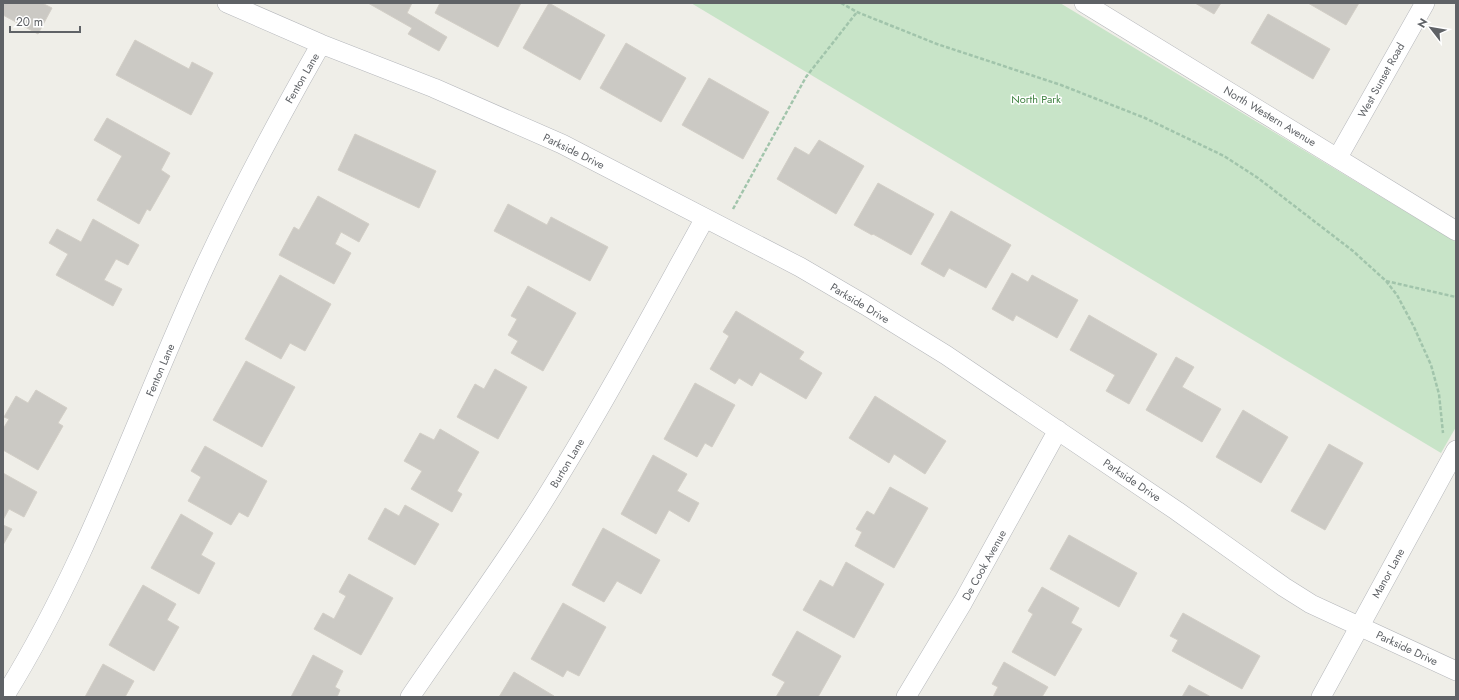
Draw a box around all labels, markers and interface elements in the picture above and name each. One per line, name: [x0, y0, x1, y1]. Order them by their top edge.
scale bar: [10, 8, 80, 34]
north arrow: [1411, 8, 1451, 48]
text: 20 m: [16, 13, 43, 31]
text: N: [1413, 15, 1432, 31]
street label: West Sunset Road: [1354, 40, 1408, 120]
street label: Fenton Lane: [281, 49, 323, 106]
street label: North Western Avenue: [1221, 82, 1320, 150]
park label: North Park: [1011, 91, 1061, 107]
street label: Parkside Drive: [541, 129, 608, 173]
street label: Parkside Drive: [827, 279, 893, 327]
street label: Fenton Lane: [142, 341, 178, 399]
street label: Burton Lane: [546, 435, 588, 491]
street label: Parkside Drive: [1100, 455, 1164, 505]
street label: De Cook Avenue: [958, 527, 1010, 603]
street label: Manor Lane: [1368, 545, 1408, 601]
street label: Parkside Drive: [1373, 627, 1441, 669]

